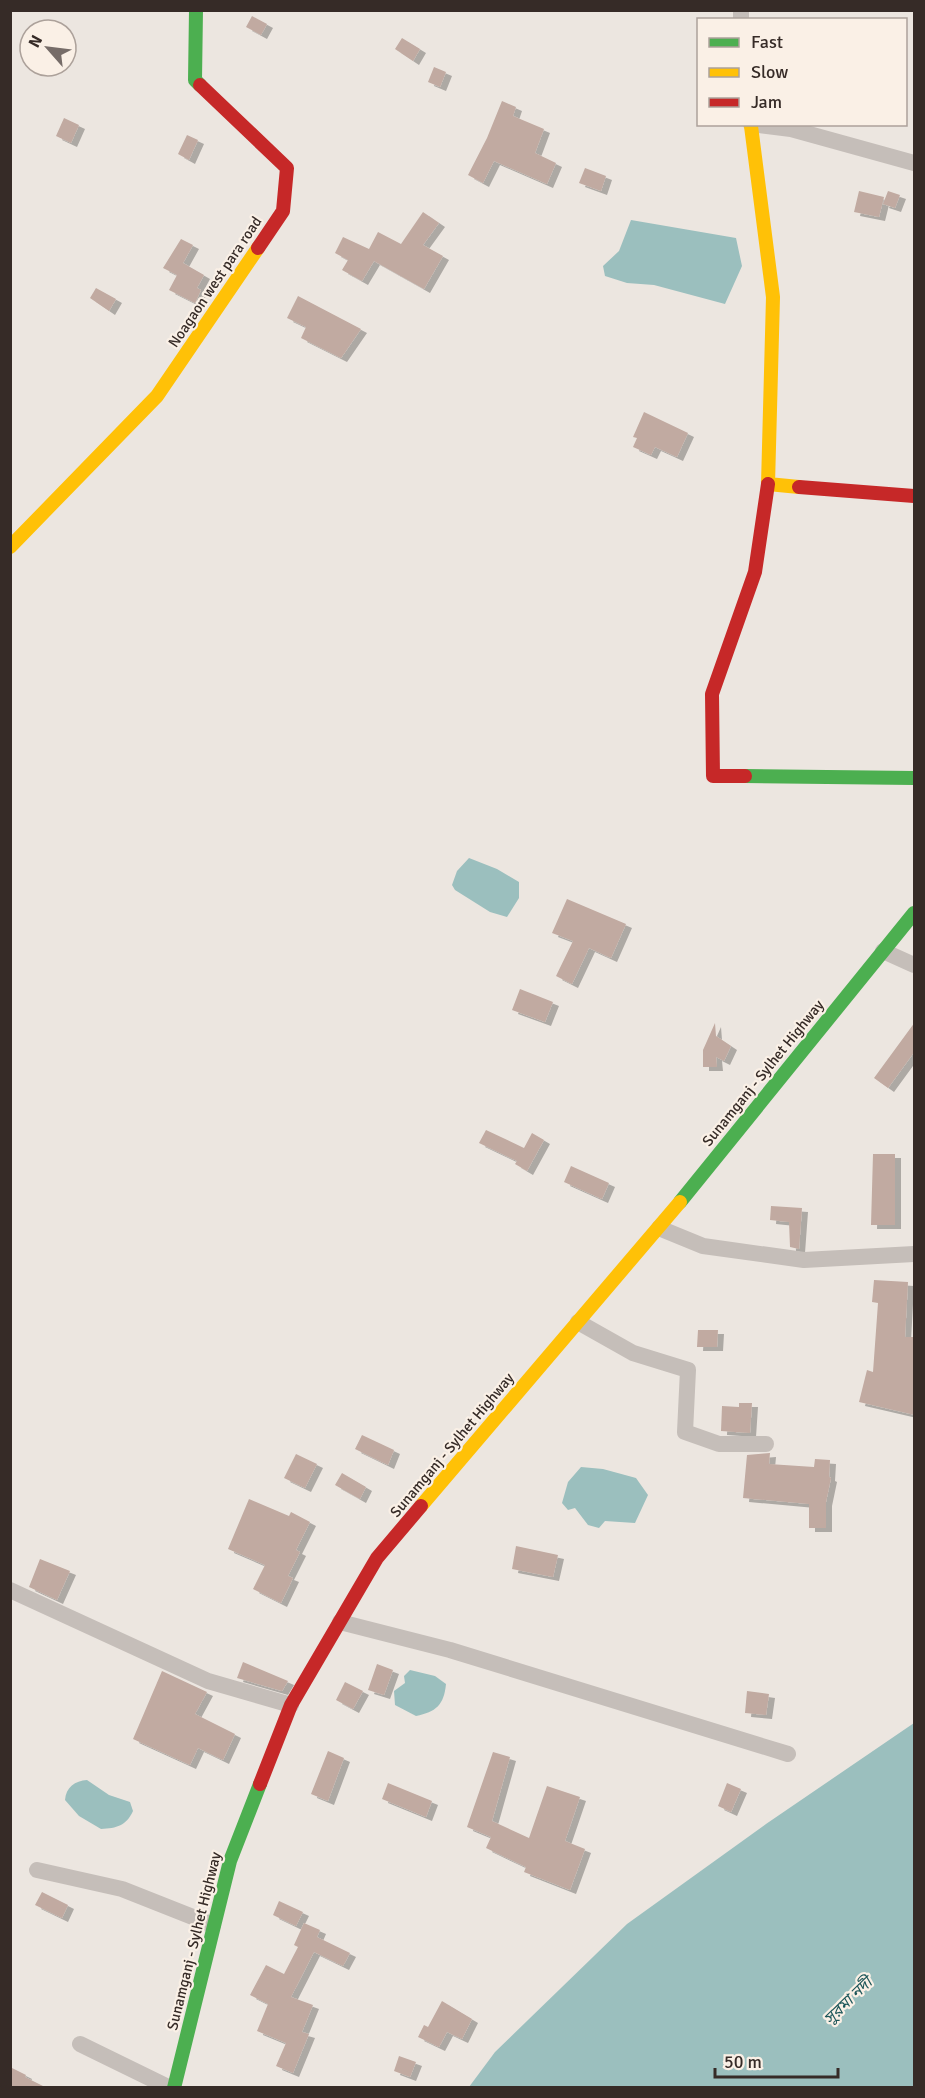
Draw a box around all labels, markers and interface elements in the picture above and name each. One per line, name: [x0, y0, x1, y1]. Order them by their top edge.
north arrow: [18, 18, 78, 78]
legend: [697, 18, 907, 126]
text: Fast: [751, 31, 783, 53]
text: N: [24, 32, 47, 51]
text: Slow: [751, 61, 788, 83]
text: Jam: [751, 91, 782, 113]
street label: Noagaon west para road: [164, 213, 266, 351]
street label: Sunamganj - Sylhet Highway: [698, 996, 828, 1150]
street label: Sunamganj - Sylhet Highway: [386, 1369, 518, 1521]
street label: Sunamganj - Sylhet Highway: [163, 1850, 225, 2032]
water label: সুরমা নদী: [820, 1971, 878, 2029]
scale bar: [715, 2041, 838, 2079]
text: 50 m: [724, 2051, 762, 2073]

